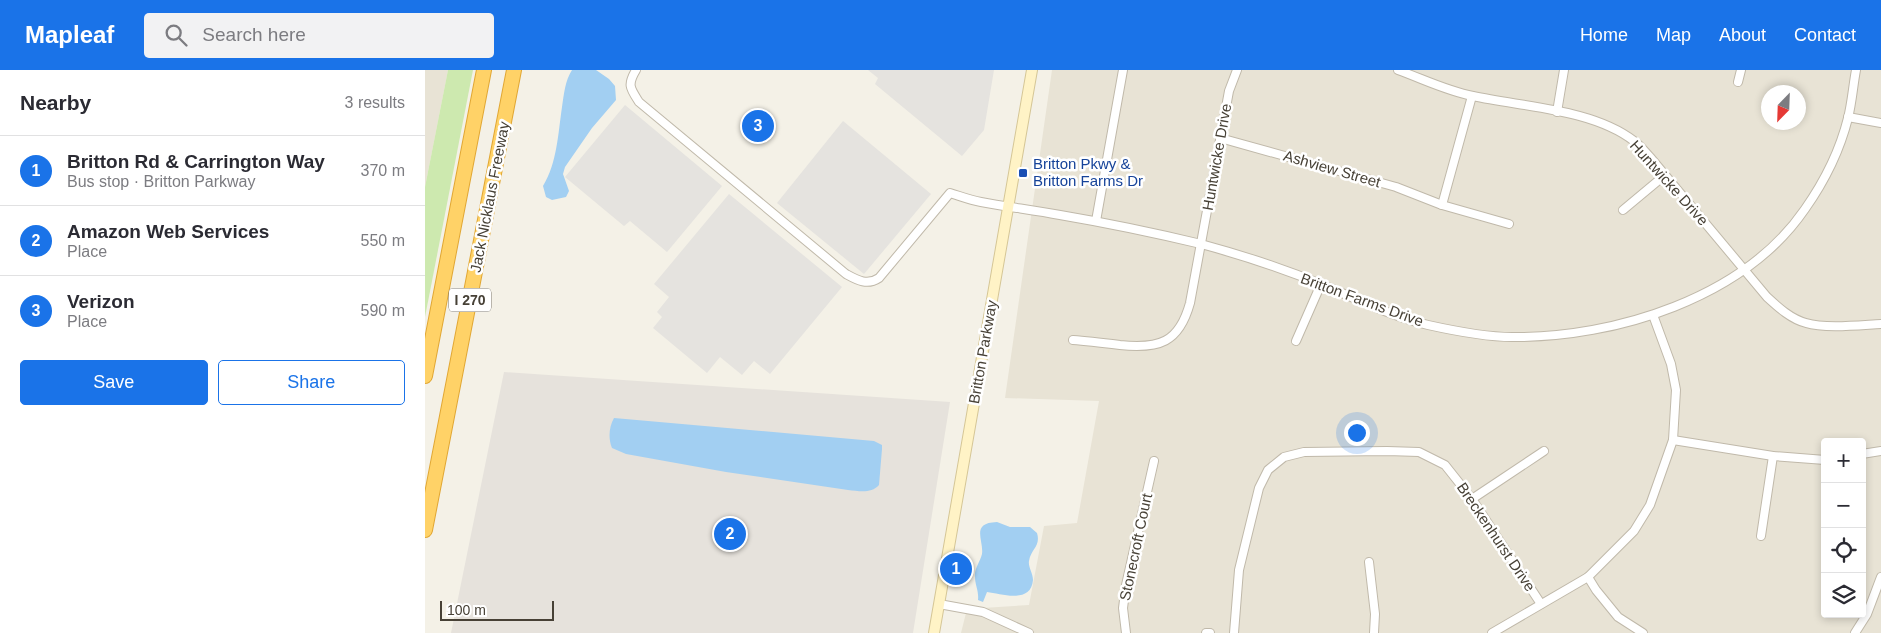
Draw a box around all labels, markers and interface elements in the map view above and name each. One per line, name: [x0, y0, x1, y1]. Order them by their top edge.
search box: [144, 13, 494, 58]
text: Mapleaf: [25, 21, 114, 48]
icon: search: [162, 21, 190, 49]
text: Search here: [202, 24, 306, 45]
text: Home: [1580, 25, 1628, 45]
text: Map: [1656, 25, 1691, 45]
text: About: [1719, 25, 1766, 45]
text: Contact: [1794, 25, 1856, 45]
north arrow: [1761, 85, 1806, 130]
text: Nearby: [20, 91, 91, 114]
text: 3 results: [345, 94, 405, 111]
street label: Huntwicke Drive: [1199, 102, 1234, 212]
pin: 3: [742, 107, 774, 145]
street label: Jack Nicklaus Freeway: [467, 120, 513, 274]
street label: Huntwicke Drive: [1627, 137, 1712, 229]
street label: Ashview Street: [1282, 147, 1383, 191]
text: Britton Rd & Carrington Way: [67, 151, 325, 172]
place label: Britton Pkwy & Britton Farms Dr: [1033, 155, 1143, 189]
text: 1: [32, 162, 40, 179]
text: 370 m: [361, 162, 405, 179]
marker: Britton Pkwy & Britton Farms Dr: [1017, 167, 1029, 179]
text: Bus stop · Britton Parkway: [67, 173, 256, 190]
text: Amazon Web Services: [67, 221, 269, 242]
text: 2: [32, 232, 40, 249]
text: 550 m: [361, 232, 405, 249]
text: Place: [67, 243, 107, 260]
street label: Britton Farms Drive: [1299, 269, 1426, 330]
road number: I 270: [449, 288, 491, 312]
text: Verizon: [67, 291, 135, 312]
street label: Britton Parkway: [965, 298, 1000, 405]
text: 3: [32, 302, 40, 319]
text: 590 m: [361, 302, 405, 319]
text: Place: [67, 313, 107, 330]
button: Save: [20, 360, 208, 405]
button: Share: [218, 360, 405, 405]
your location: [1344, 420, 1370, 446]
map controls: [1821, 438, 1866, 618]
button: +: [1821, 438, 1866, 483]
street label: Breckenhurst Drive: [1454, 479, 1539, 594]
button: −: [1821, 483, 1866, 528]
street label: Stonecroft Court: [1116, 491, 1155, 602]
pin: 2: [714, 515, 746, 553]
button: locate: [1821, 528, 1866, 573]
pin: 1: [940, 550, 972, 588]
button: layers: [1821, 573, 1866, 618]
scale bar: [440, 598, 554, 621]
text: 100 m: [447, 602, 486, 618]

